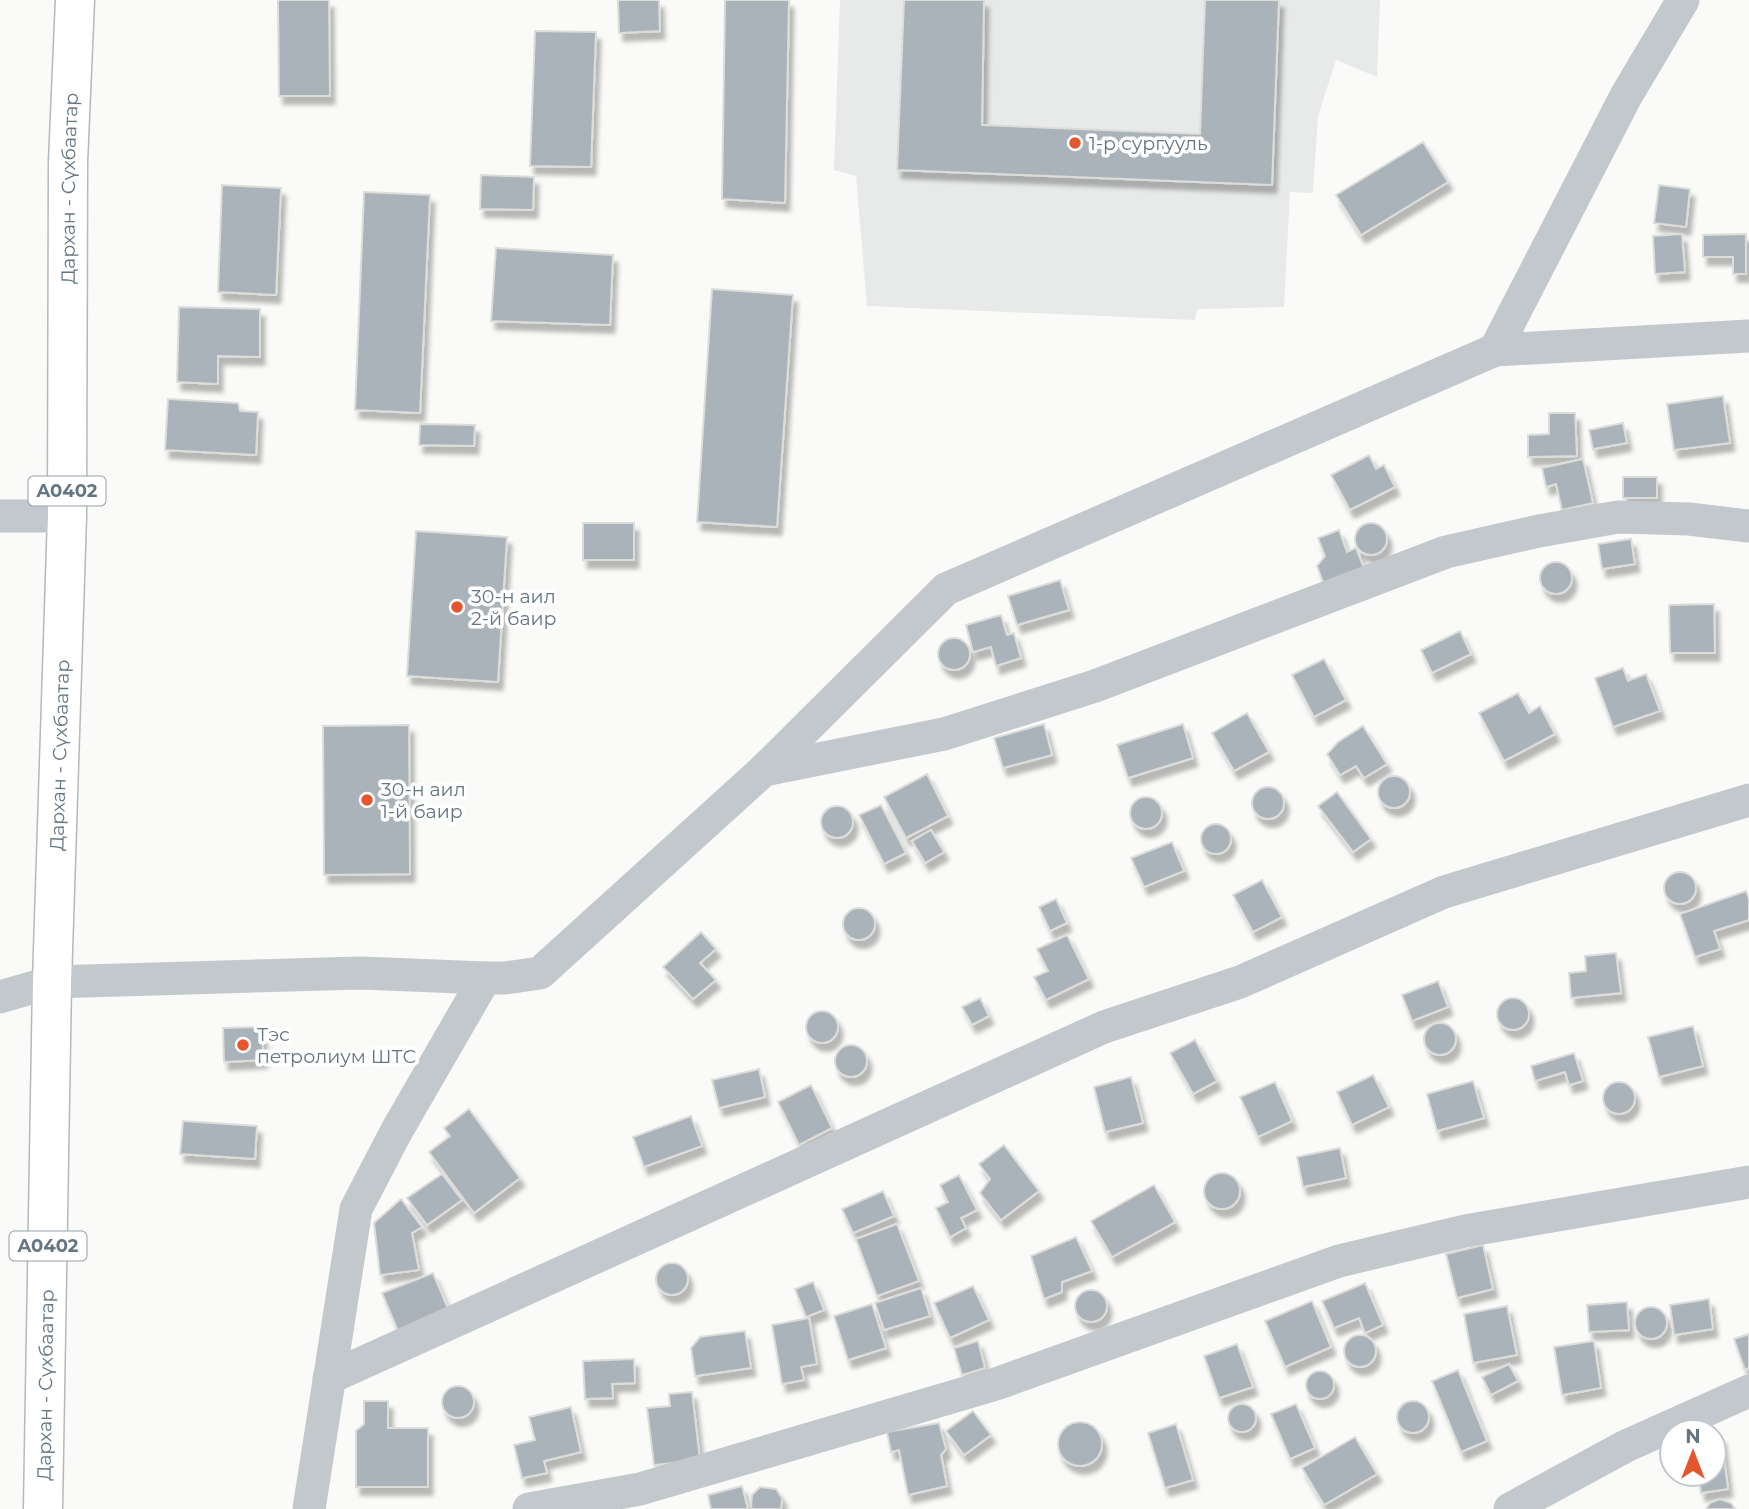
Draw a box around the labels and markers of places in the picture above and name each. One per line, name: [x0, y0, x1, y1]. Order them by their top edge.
place label: 1-р сургууль: [1089, 132, 1208, 155]
marker: 1-р сургууль: [1067, 135, 1083, 151]
place label: 30-н аил 2-й баир: [471, 585, 557, 630]
marker: 30-н аил 2-й баир: [449, 599, 465, 615]
place label: 30-н аил 1-й баир: [381, 778, 466, 823]
marker: 30-н аил 1-й баир: [359, 792, 375, 808]
place label: Тэс петролиум ШТС: [257, 1023, 416, 1068]
marker: Тэс петролиум ШТС: [235, 1037, 251, 1053]

